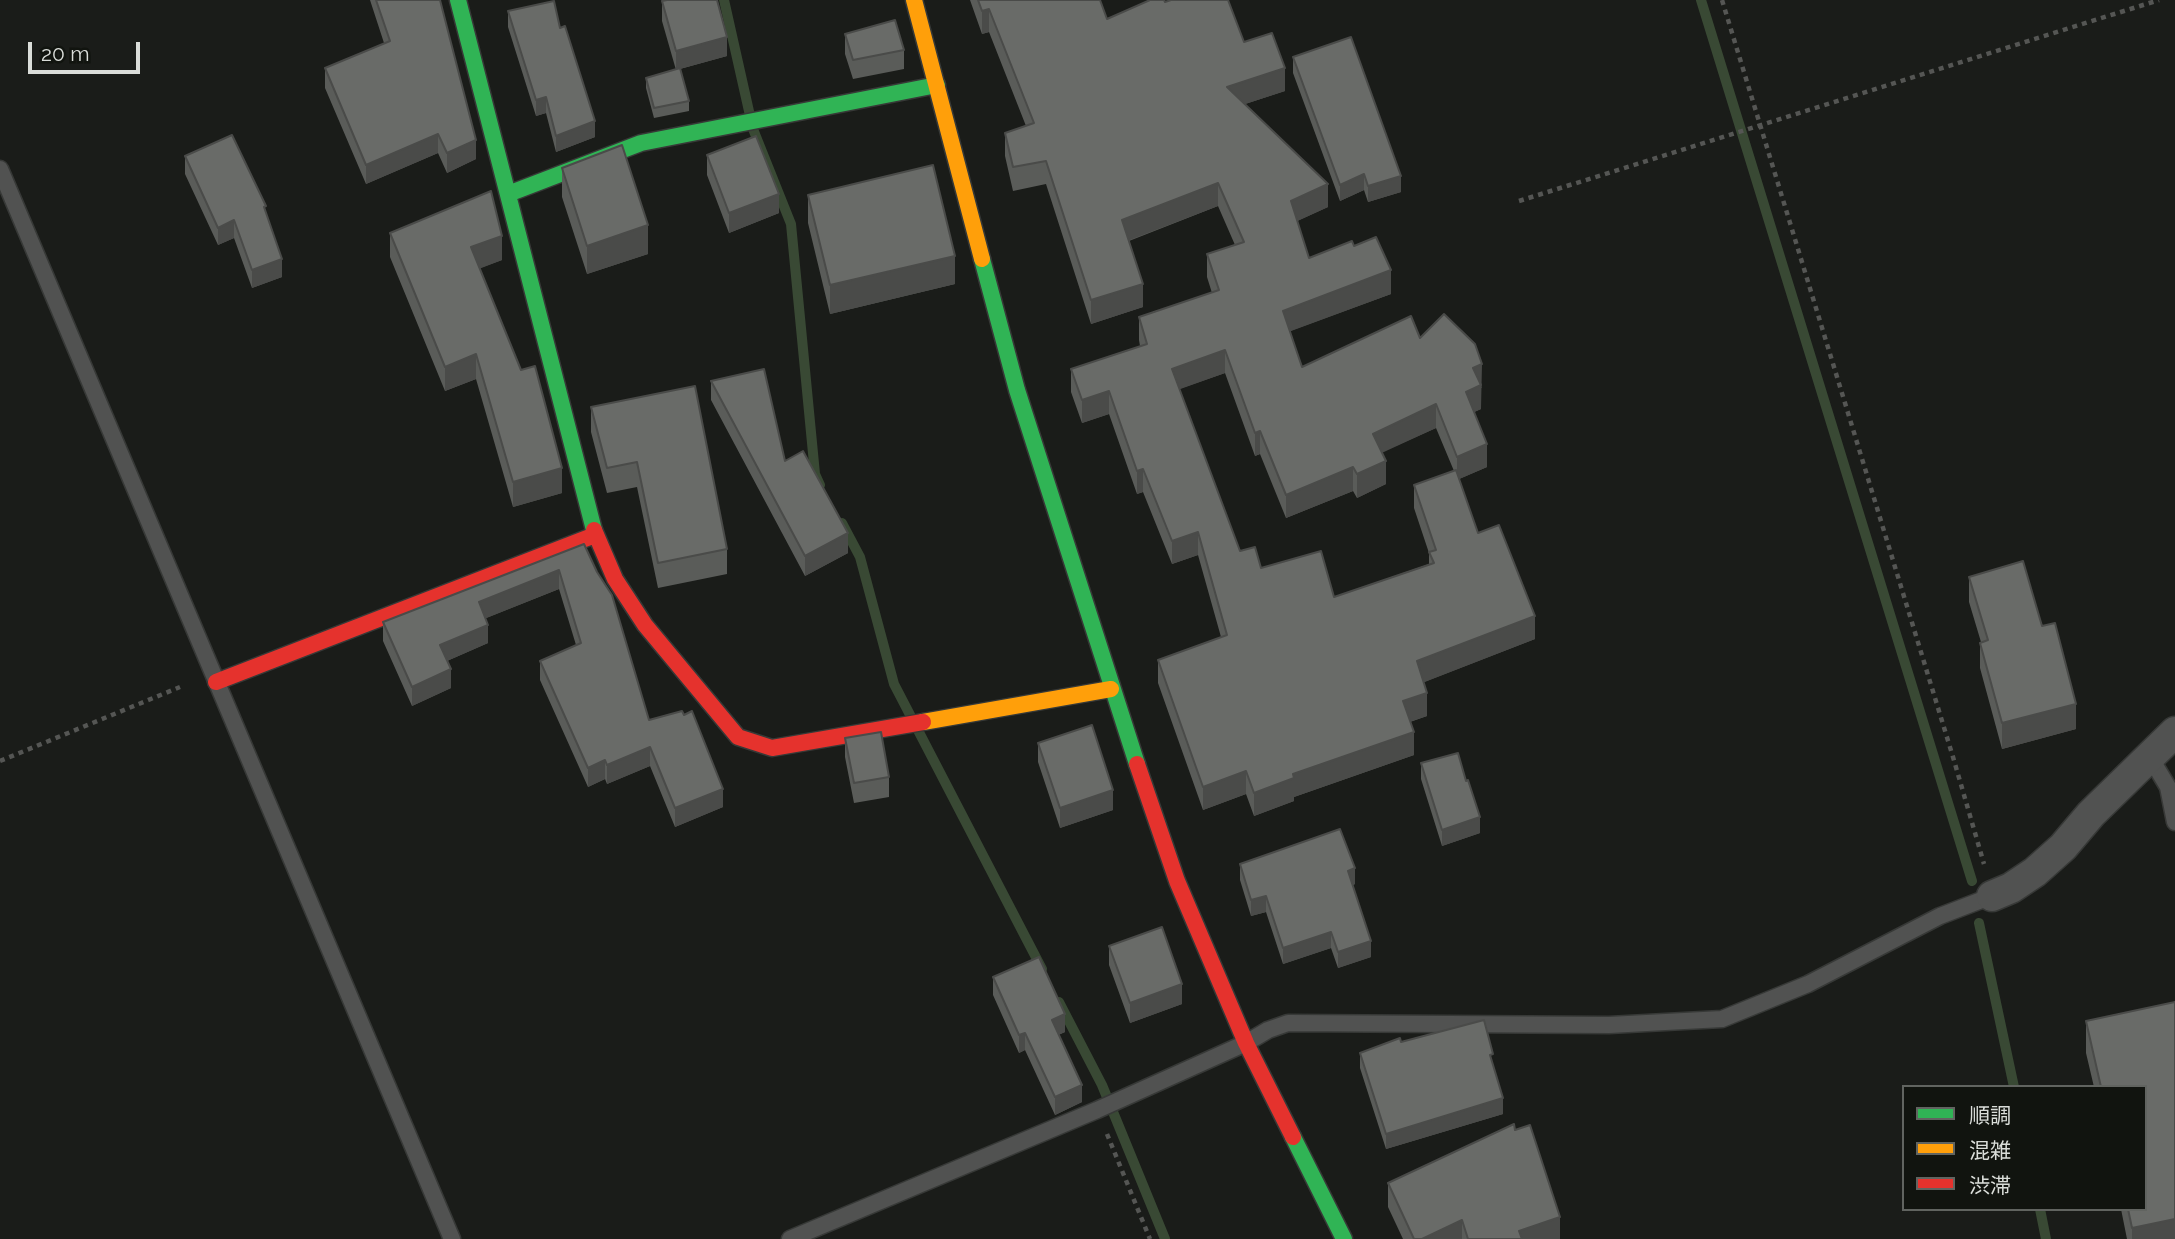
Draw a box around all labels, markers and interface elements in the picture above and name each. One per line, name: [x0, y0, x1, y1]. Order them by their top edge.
scale bar: [32, 28, 144, 72]
text: 20 m: [41, 41, 89, 66]
legend: [1902, 1085, 2147, 1211]
text: 順調: [1969, 1103, 2011, 1128]
text: 混雑: [1969, 1138, 2011, 1163]
text: 渋滞: [1969, 1173, 2011, 1198]

